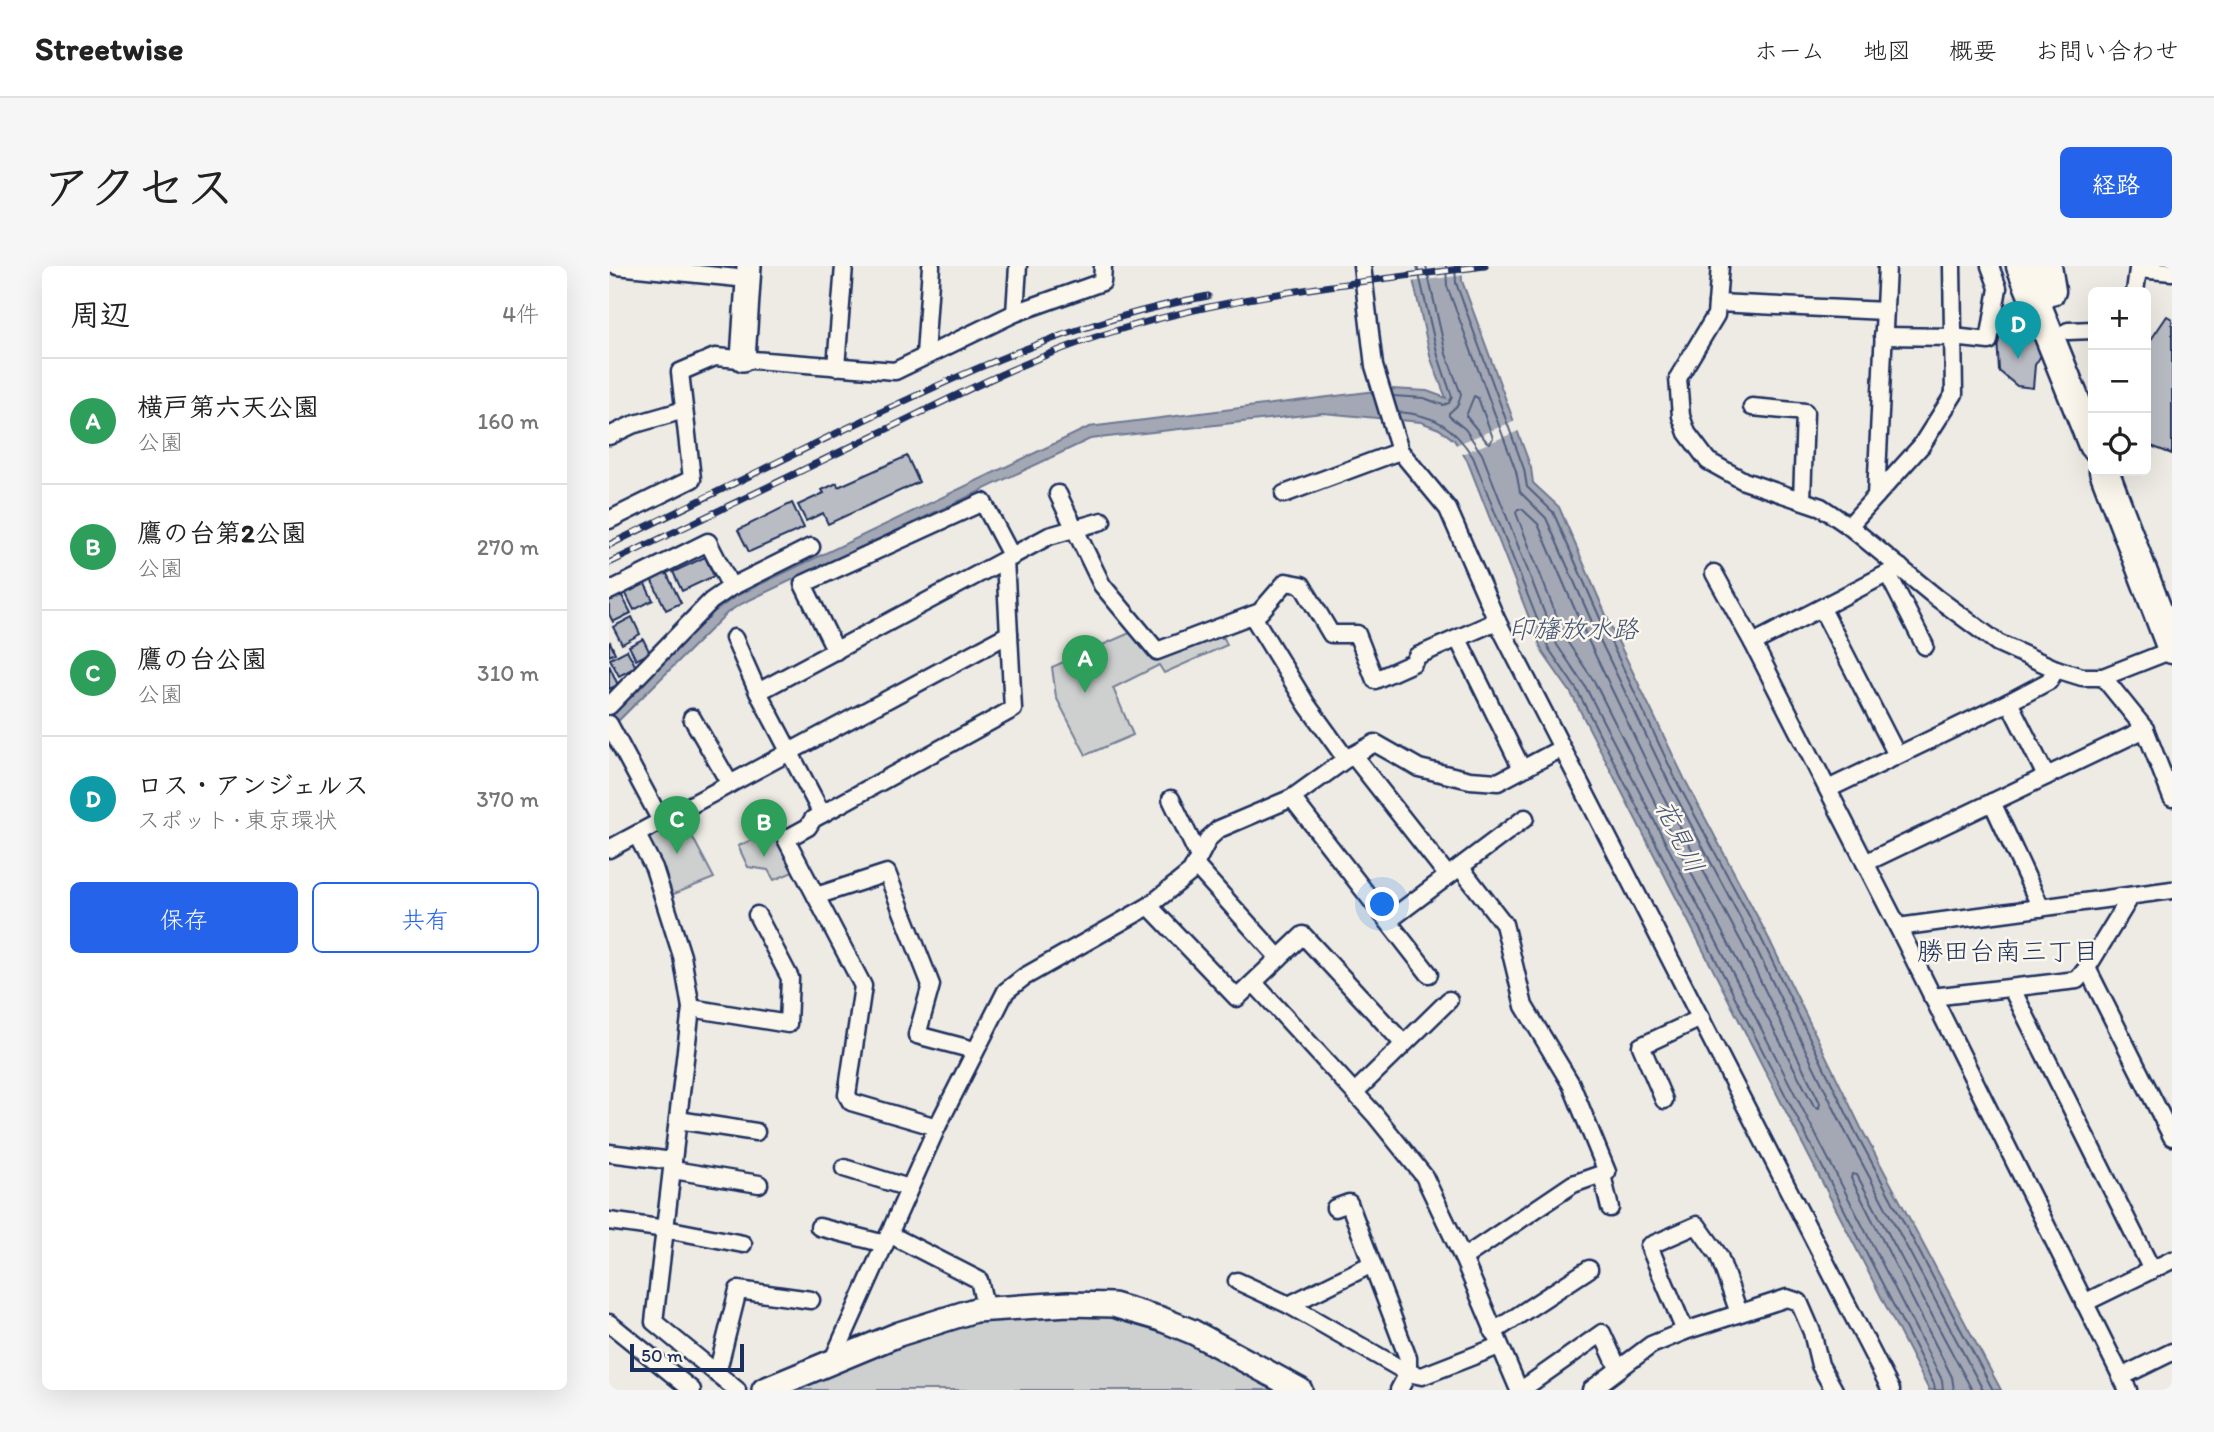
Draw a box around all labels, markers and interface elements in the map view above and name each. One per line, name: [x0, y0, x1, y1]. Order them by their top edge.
text: Streetwise: [35, 29, 184, 68]
text: ホーム: [1754, 36, 1825, 65]
text: 地図: [1863, 36, 1911, 65]
text: 概要: [1949, 36, 1997, 65]
text: お問い合わせ: [2035, 36, 2179, 65]
button: 経路: [2060, 147, 2172, 218]
text: アクセス: [42, 157, 235, 216]
map controls: [2088, 287, 2151, 476]
button: +: [2088, 287, 2151, 350]
text: 周辺: [70, 296, 130, 333]
text: 4件: [502, 300, 539, 328]
pin: D: [1995, 301, 2041, 359]
button: −: [2088, 350, 2151, 413]
text: 横戸第六天公園: [137, 391, 319, 423]
text: A: [86, 407, 100, 435]
text: 160 m: [477, 407, 539, 435]
button: locate: [2088, 413, 2151, 476]
text: 公園: [137, 428, 183, 456]
text: 鷹の台第2公園: [137, 517, 307, 549]
text: B: [86, 533, 100, 561]
text: 270 m: [477, 533, 539, 561]
text: 公園: [137, 554, 183, 582]
water label: 印旛放水路: [1508, 613, 1640, 645]
pin: A: [1062, 635, 1108, 693]
text: 鷹の台公園: [137, 643, 267, 675]
text: C: [86, 659, 100, 687]
text: 310 m: [477, 659, 539, 687]
text: 公園: [137, 680, 183, 708]
text: ロス・アンジェルス: [137, 769, 369, 801]
text: D: [85, 785, 101, 813]
text: 370 m: [476, 785, 539, 813]
water label: 花見川: [1649, 794, 1711, 878]
pin: C: [654, 796, 700, 854]
pin: B: [741, 799, 787, 857]
text: スポット · 東京環状: [137, 806, 337, 834]
button: 保存: [70, 882, 298, 953]
button: 共有: [312, 882, 539, 953]
your location: [1365, 887, 1399, 921]
district label: 勝田台南三丁目: [1917, 935, 2099, 967]
scale bar: [630, 1341, 744, 1373]
text: 50 m: [641, 1344, 683, 1367]

